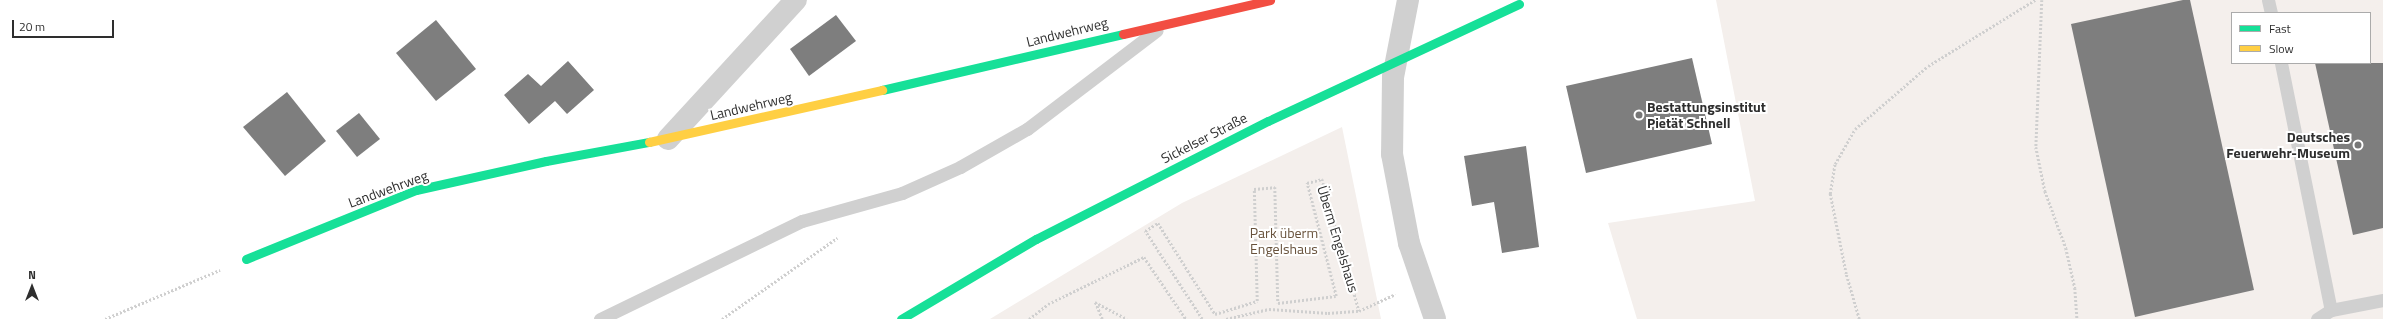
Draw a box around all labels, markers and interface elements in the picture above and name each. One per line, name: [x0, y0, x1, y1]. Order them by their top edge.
scale bar: [14, 12, 116, 38]
legend: [2231, 12, 2371, 64]
street label: Landwehrweg: [1024, 14, 1110, 50]
text: 20 m: [19, 17, 45, 36]
text: Fast: [2269, 19, 2291, 38]
text: Slow: [2269, 39, 2294, 58]
street label: Landwehrweg: [708, 88, 794, 124]
place label: Bestattungsinstitut Pietät Schnell: [1647, 99, 1766, 132]
street label: Sickelser Straße: [1158, 109, 1250, 167]
marker: Bestattungsinstitut Pietät Schnell: [1634, 110, 1644, 120]
place label: Deutsches Feuerwehr-Museum: [2226, 129, 2350, 162]
marker: Deutsches Feuerwehr-Museum: [2353, 140, 2363, 150]
street label: Landwehrweg: [346, 167, 430, 211]
street label: Überm Engelshaus: [1314, 184, 1362, 294]
park label: Park überm Engelshaus: [1250, 225, 1318, 258]
north arrow: [12, 267, 52, 307]
text: N: [28, 267, 36, 283]

